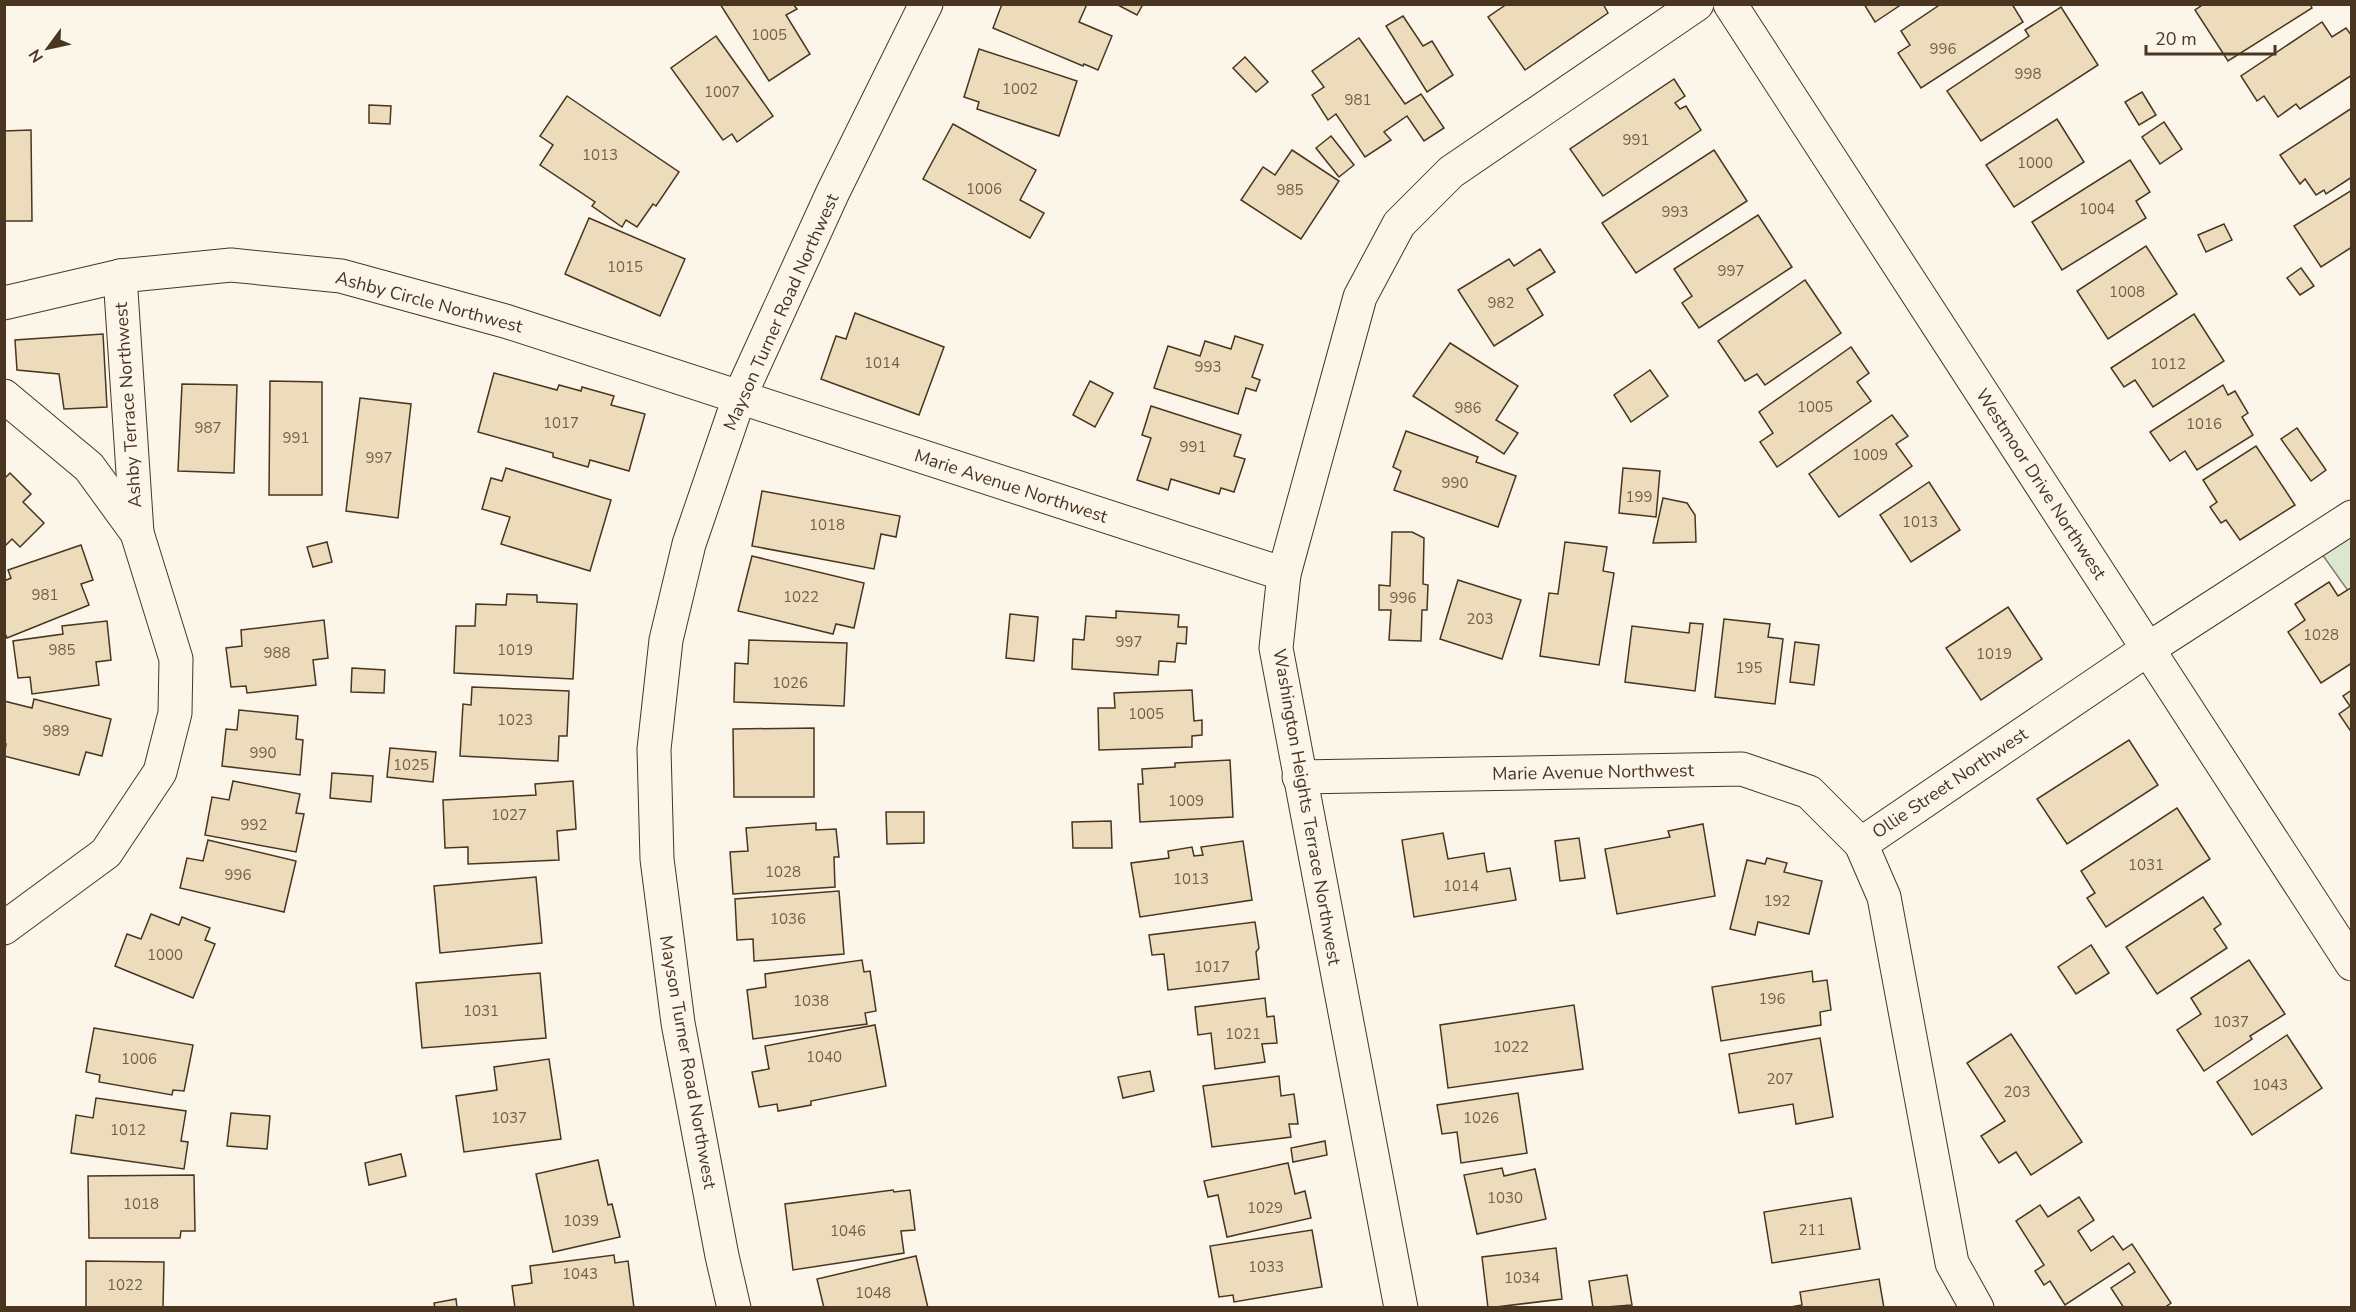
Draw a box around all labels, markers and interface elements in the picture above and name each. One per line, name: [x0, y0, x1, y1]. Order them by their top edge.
north arrow: [18, 18, 78, 78]
scale bar: [2146, 18, 2275, 56]
house number: 1005: [751, 25, 787, 45]
text: 20 m: [2155, 27, 2197, 51]
house number: 996: [1929, 39, 1957, 59]
text: N: [24, 45, 49, 67]
house number: 998: [2014, 64, 2042, 84]
house number: 1002: [1002, 79, 1038, 99]
house number: 1007: [704, 82, 740, 102]
house number: 981: [1344, 90, 1372, 110]
house number: 991: [1622, 130, 1650, 150]
house number: 1013: [582, 145, 618, 165]
house number: 1000: [2017, 153, 2053, 173]
house number: 1006: [966, 179, 1002, 199]
house number: 985: [1276, 180, 1304, 200]
street label: Mayson Turner Road Northwest: [718, 189, 845, 434]
house number: 1004: [2079, 199, 2115, 219]
house number: 993: [1661, 202, 1689, 222]
house number: 1015: [607, 257, 643, 277]
house number: 997: [1717, 261, 1745, 281]
street label: Ashby Circle Northwest: [333, 265, 526, 339]
house number: 1008: [2109, 282, 2145, 302]
house number: 982: [1487, 293, 1515, 313]
street label: Ashby Terrace Northwest: [109, 301, 147, 509]
house number: 1014: [864, 353, 900, 373]
house number: 1012: [2150, 354, 2186, 374]
house number: 993: [1194, 357, 1222, 377]
street label: Westmoor Drive Northwest: [1970, 384, 2112, 585]
house number: 1005: [1797, 397, 1833, 417]
house number: 986: [1454, 398, 1482, 418]
house number: 1017: [543, 413, 579, 433]
house number: 1016: [2186, 414, 2222, 434]
house number: 987: [194, 418, 222, 438]
house number: 991: [282, 428, 310, 448]
house number: 991: [1179, 437, 1207, 457]
street label: Marie Avenue Northwest: [911, 443, 1111, 529]
house number: 1009: [1852, 445, 1888, 465]
house number: 997: [365, 448, 393, 468]
house number: 990: [1441, 473, 1469, 493]
house number: 199: [1625, 487, 1653, 507]
house number: 1013: [1902, 512, 1938, 532]
house number: 1018: [809, 515, 845, 535]
house number: 981: [31, 585, 59, 605]
house number: 1022: [783, 587, 819, 607]
house number: 996: [1389, 588, 1417, 608]
house number: 203: [1466, 609, 1494, 629]
house number: 1028: [2303, 625, 2339, 645]
house number: 997: [1115, 632, 1143, 652]
house number: 985: [48, 640, 76, 660]
house number: 1019: [497, 640, 533, 660]
house number: 988: [263, 643, 291, 663]
house number: 1019: [1976, 644, 2012, 664]
street label: Washington Heights Terrace Northwest: [1267, 647, 1347, 968]
house number: 195: [1735, 658, 1763, 678]
house number: 1026: [772, 673, 808, 693]
house number: 1005: [1128, 704, 1164, 724]
house number: 1023: [497, 710, 533, 730]
house number: 989: [42, 721, 70, 741]
street label: Ollie Street Northwest: [1868, 722, 2033, 844]
house number: 990: [249, 743, 277, 763]
house number: 1025: [393, 755, 429, 775]
street label: Marie Avenue Northwest: [1492, 758, 1695, 786]
house number: 1009: [1168, 791, 1204, 811]
house number: 1027: [491, 805, 527, 825]
house number: 992: [240, 815, 268, 835]
house number: 1031: [2128, 855, 2164, 875]
house number: 1028: [765, 862, 801, 882]
house number: 996: [224, 865, 252, 885]
house number: 1013: [1173, 869, 1209, 889]
house number: 1014: [1443, 876, 1479, 896]
house number: 192: [1763, 891, 1791, 911]
house number: 1036: [770, 909, 806, 929]
street label: Mayson Turner Road Northwest: [654, 933, 722, 1191]
house number: 1000: [147, 945, 183, 965]
house number: 1017: [1194, 957, 1230, 977]
house number: 196: [1758, 989, 1786, 1009]
house number: 1038: [793, 991, 829, 1011]
house number: 1031: [463, 1001, 499, 1021]
house number: 1037: [2213, 1012, 2249, 1032]
house number: 1021: [1225, 1024, 1261, 1044]
house number: 1022: [1493, 1037, 1529, 1057]
house number: 1040: [806, 1047, 842, 1067]
house number: 1006: [121, 1049, 157, 1069]
house number: 207: [1766, 1069, 1794, 1089]
house number: 1043: [2252, 1075, 2288, 1095]
house number: 203: [2003, 1082, 2031, 1102]
house number: 1037: [491, 1108, 527, 1128]
house number: 1026: [1463, 1108, 1499, 1128]
house number: 1012: [110, 1120, 146, 1140]
house number: 1030: [1487, 1188, 1523, 1208]
house number: 1018: [123, 1194, 159, 1214]
house number: 1029: [1247, 1198, 1283, 1218]
house number: 1039: [563, 1211, 599, 1231]
house number: 211: [1798, 1220, 1826, 1240]
house number: 1046: [830, 1221, 866, 1241]
house number: 1033: [1248, 1257, 1284, 1277]
house number: 1043: [562, 1264, 598, 1284]
house number: 1034: [1504, 1268, 1540, 1288]
house number: 1022: [107, 1275, 143, 1295]
house number: 1048: [855, 1283, 891, 1303]

